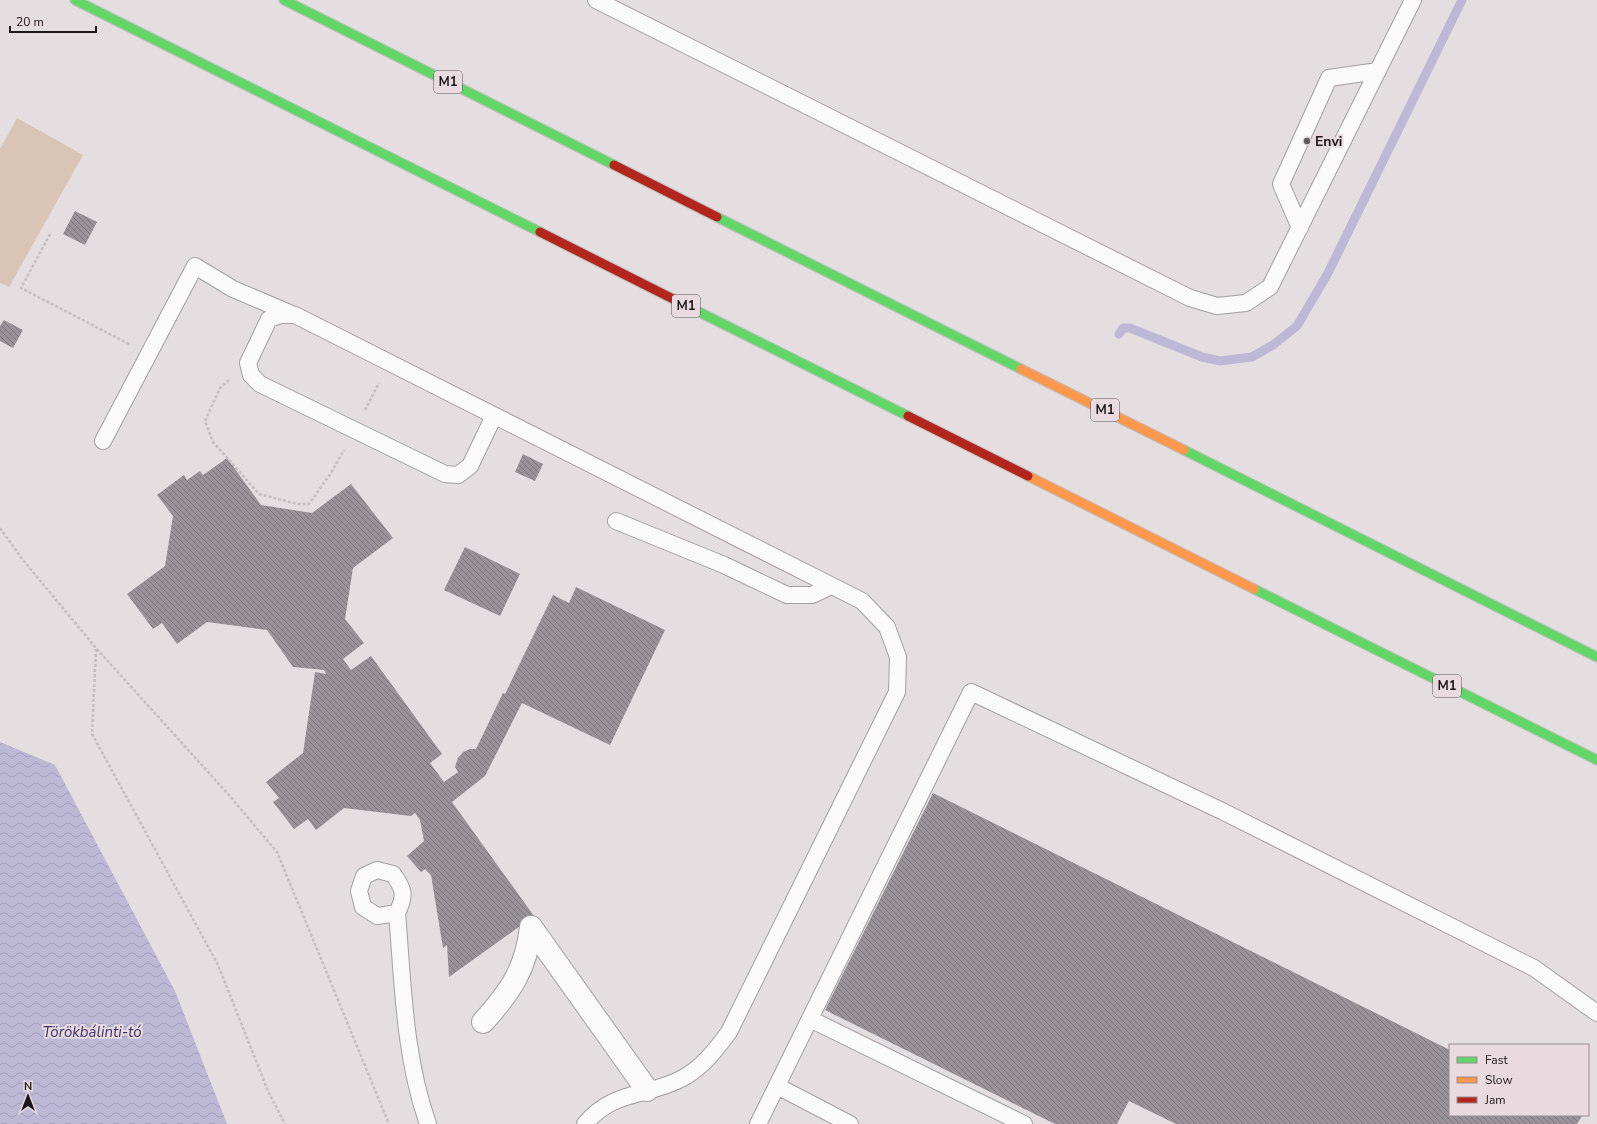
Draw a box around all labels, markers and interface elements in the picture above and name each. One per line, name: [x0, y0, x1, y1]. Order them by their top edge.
scale bar: [10, 8, 96, 34]
text: 20 m: [16, 14, 44, 30]
road number: M1: [434, 71, 462, 93]
place label: Envi: [1315, 132, 1342, 151]
marker: Envi: [1302, 136, 1312, 146]
road number: M1: [672, 295, 700, 317]
road number: M1: [1091, 399, 1119, 421]
road number: M1: [1433, 675, 1461, 697]
water label: Törökbálinti-tó: [42, 1022, 142, 1042]
legend: [1449, 1044, 1589, 1116]
text: Fast: [1485, 1052, 1508, 1068]
text: Slow: [1485, 1072, 1513, 1088]
north arrow: [8, 1076, 48, 1116]
text: N: [24, 1079, 32, 1094]
text: Jam: [1484, 1092, 1506, 1108]

